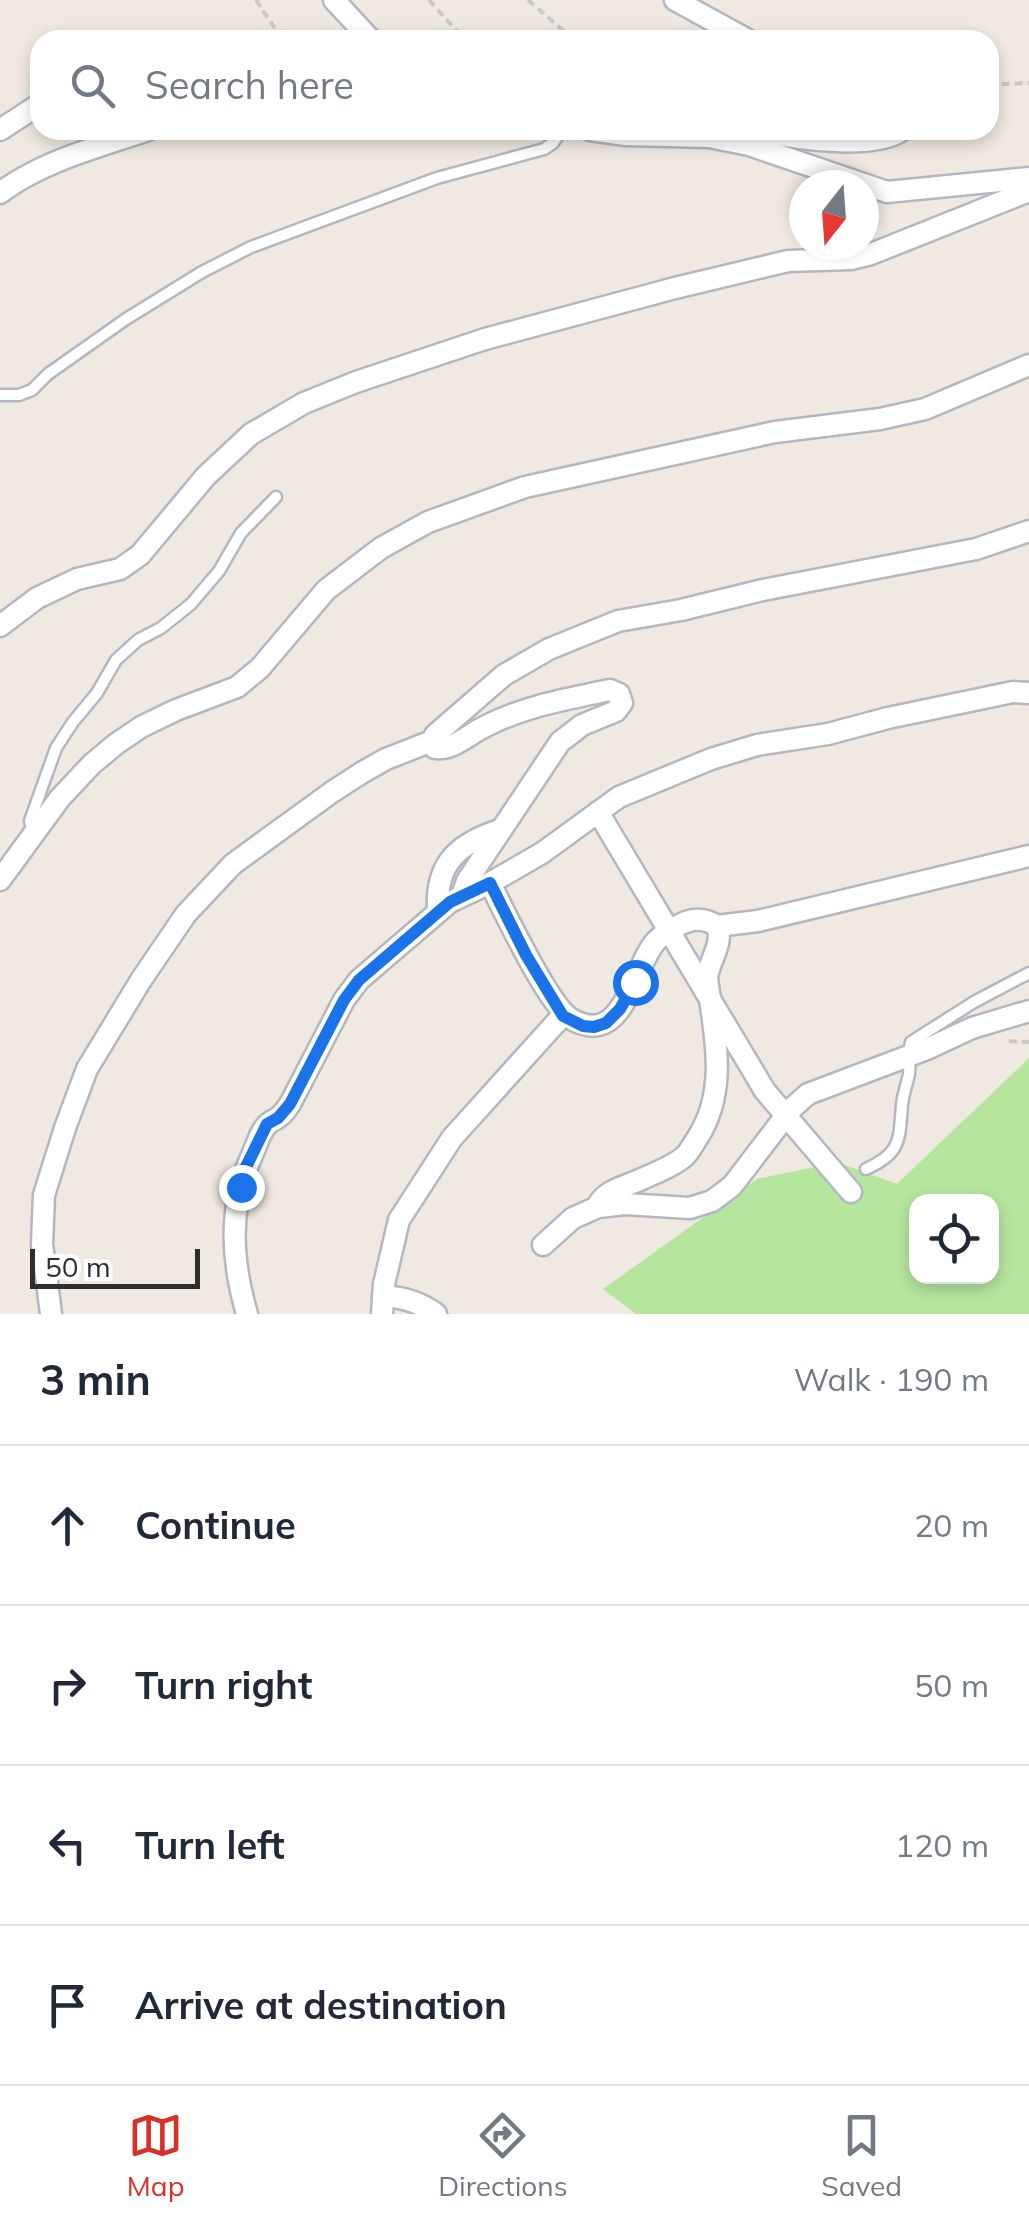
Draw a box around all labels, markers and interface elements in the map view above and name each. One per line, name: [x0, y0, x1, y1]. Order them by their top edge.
search box: [30, 30, 999, 140]
icon: search: [65, 58, 120, 113]
text: Search here: [145, 61, 354, 109]
north arrow: [789, 170, 879, 260]
route start: [613, 960, 659, 1006]
route end: [219, 1165, 265, 1211]
map controls: [909, 1194, 999, 1284]
button: locate: [909, 1194, 999, 1284]
scale bar: [30, 1244, 200, 1288]
text: 50 m: [45, 1249, 111, 1284]
text: 3 min: [40, 1353, 151, 1406]
text: Walk · 190 m: [794, 1359, 989, 1399]
icon: ahead: [40, 1498, 95, 1553]
text: Continue: [135, 1501, 296, 1549]
text: 20 m: [914, 1505, 989, 1545]
icon: right: [40, 1658, 95, 1713]
text: Turn right: [135, 1661, 312, 1709]
text: 50 m: [914, 1665, 989, 1705]
icon: left: [40, 1818, 95, 1873]
text: Turn left: [135, 1821, 285, 1869]
text: 120 m: [895, 1825, 989, 1865]
icon: arrive: [40, 1978, 95, 2033]
text: Arrive at destination: [135, 1981, 507, 2029]
tab: Map: [127, 2108, 184, 2203]
tab: Directions: [438, 2108, 568, 2203]
tab: Saved: [821, 2108, 902, 2203]

